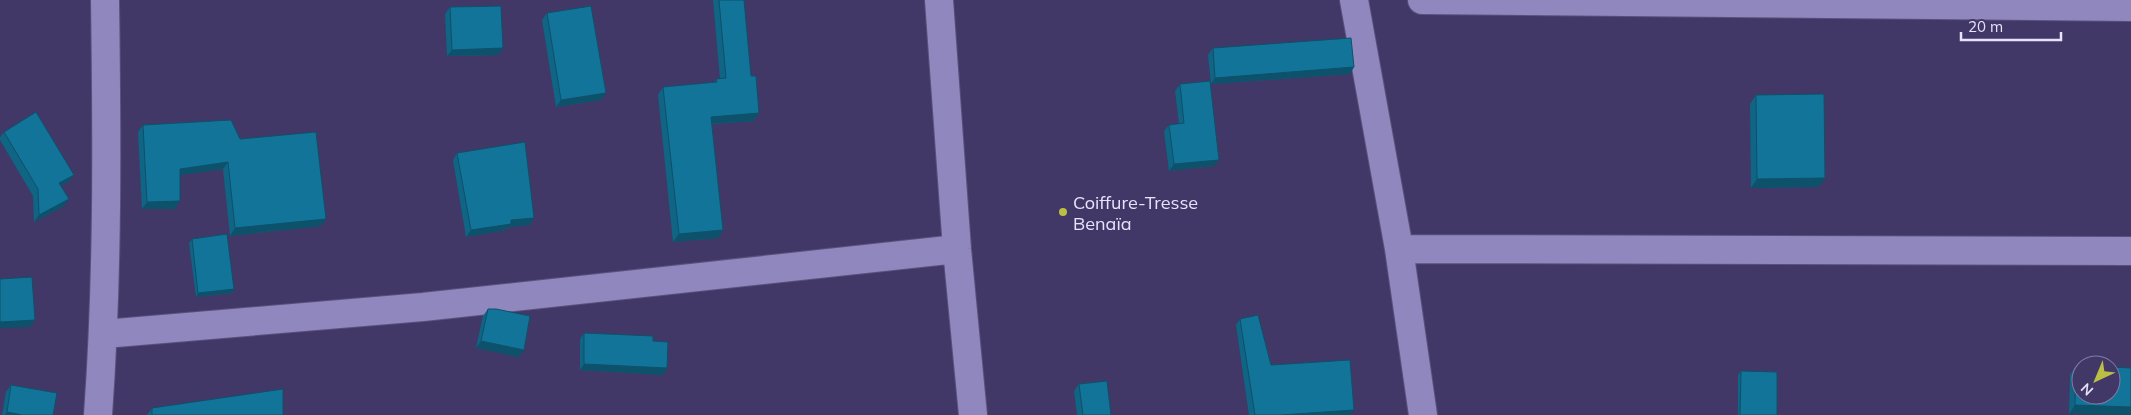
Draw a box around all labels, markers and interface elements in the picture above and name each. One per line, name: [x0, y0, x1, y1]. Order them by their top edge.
scale bar: [1961, 10, 2061, 42]
text: 20 m: [1968, 17, 2003, 36]
place label: Coiffure-Tresse Benaïa: [1073, 191, 1198, 235]
marker: Coiffure-Tresse Benaïa: [1057, 206, 1069, 218]
north arrow: [2071, 355, 2121, 405]
text: N: [2077, 379, 2097, 399]

